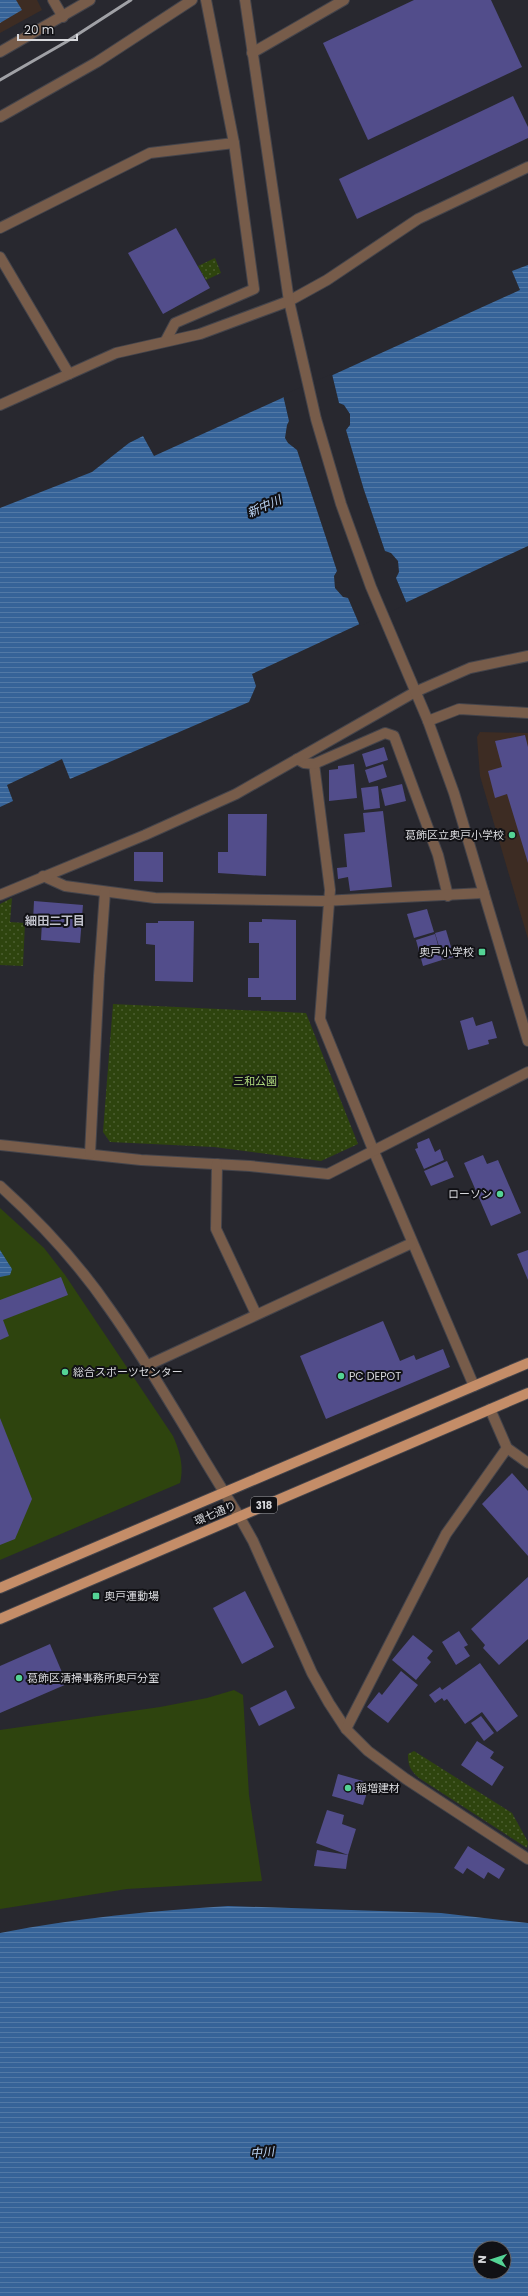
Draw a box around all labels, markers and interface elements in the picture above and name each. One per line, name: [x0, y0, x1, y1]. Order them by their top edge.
scale bar: [18, 16, 77, 42]
text: 20 m: [24, 21, 54, 38]
water label: 新中川: [244, 490, 286, 521]
place label: 葛飾区立奥戸小学校: [405, 827, 504, 843]
marker: 葛飾区立奥戸小学校: [507, 830, 517, 840]
district label: 細田二丁目: [25, 912, 85, 929]
place label: 奥戸小学校: [419, 944, 474, 960]
marker: 奥戸小学校: [477, 947, 487, 957]
park label: 三和公園: [233, 1073, 277, 1089]
place label: ローソン: [448, 1186, 492, 1202]
marker: ローソン: [495, 1189, 505, 1199]
place label: 総合スポーツセンター: [73, 1364, 183, 1380]
marker: 総合スポーツセンター: [60, 1367, 70, 1377]
place label: PC DEPOT: [349, 1368, 401, 1384]
marker: PC DEPOT: [336, 1371, 346, 1381]
street label: 環七通り: [192, 1497, 238, 1529]
road number: 318: [251, 1497, 277, 1513]
place label: 奥戸運動場: [104, 1588, 159, 1604]
marker: 奥戸運動場: [91, 1591, 101, 1601]
place label: 葛飾区清掃事務所奥戸分室: [27, 1670, 159, 1686]
marker: 葛飾区清掃事務所奥戸分室: [14, 1673, 24, 1683]
place label: 稲増建材: [356, 1780, 400, 1796]
marker: 稲増建材: [343, 1783, 353, 1793]
water label: 中川: [249, 2142, 277, 2162]
north arrow: [472, 2240, 512, 2280]
text: N: [474, 2255, 490, 2264]

